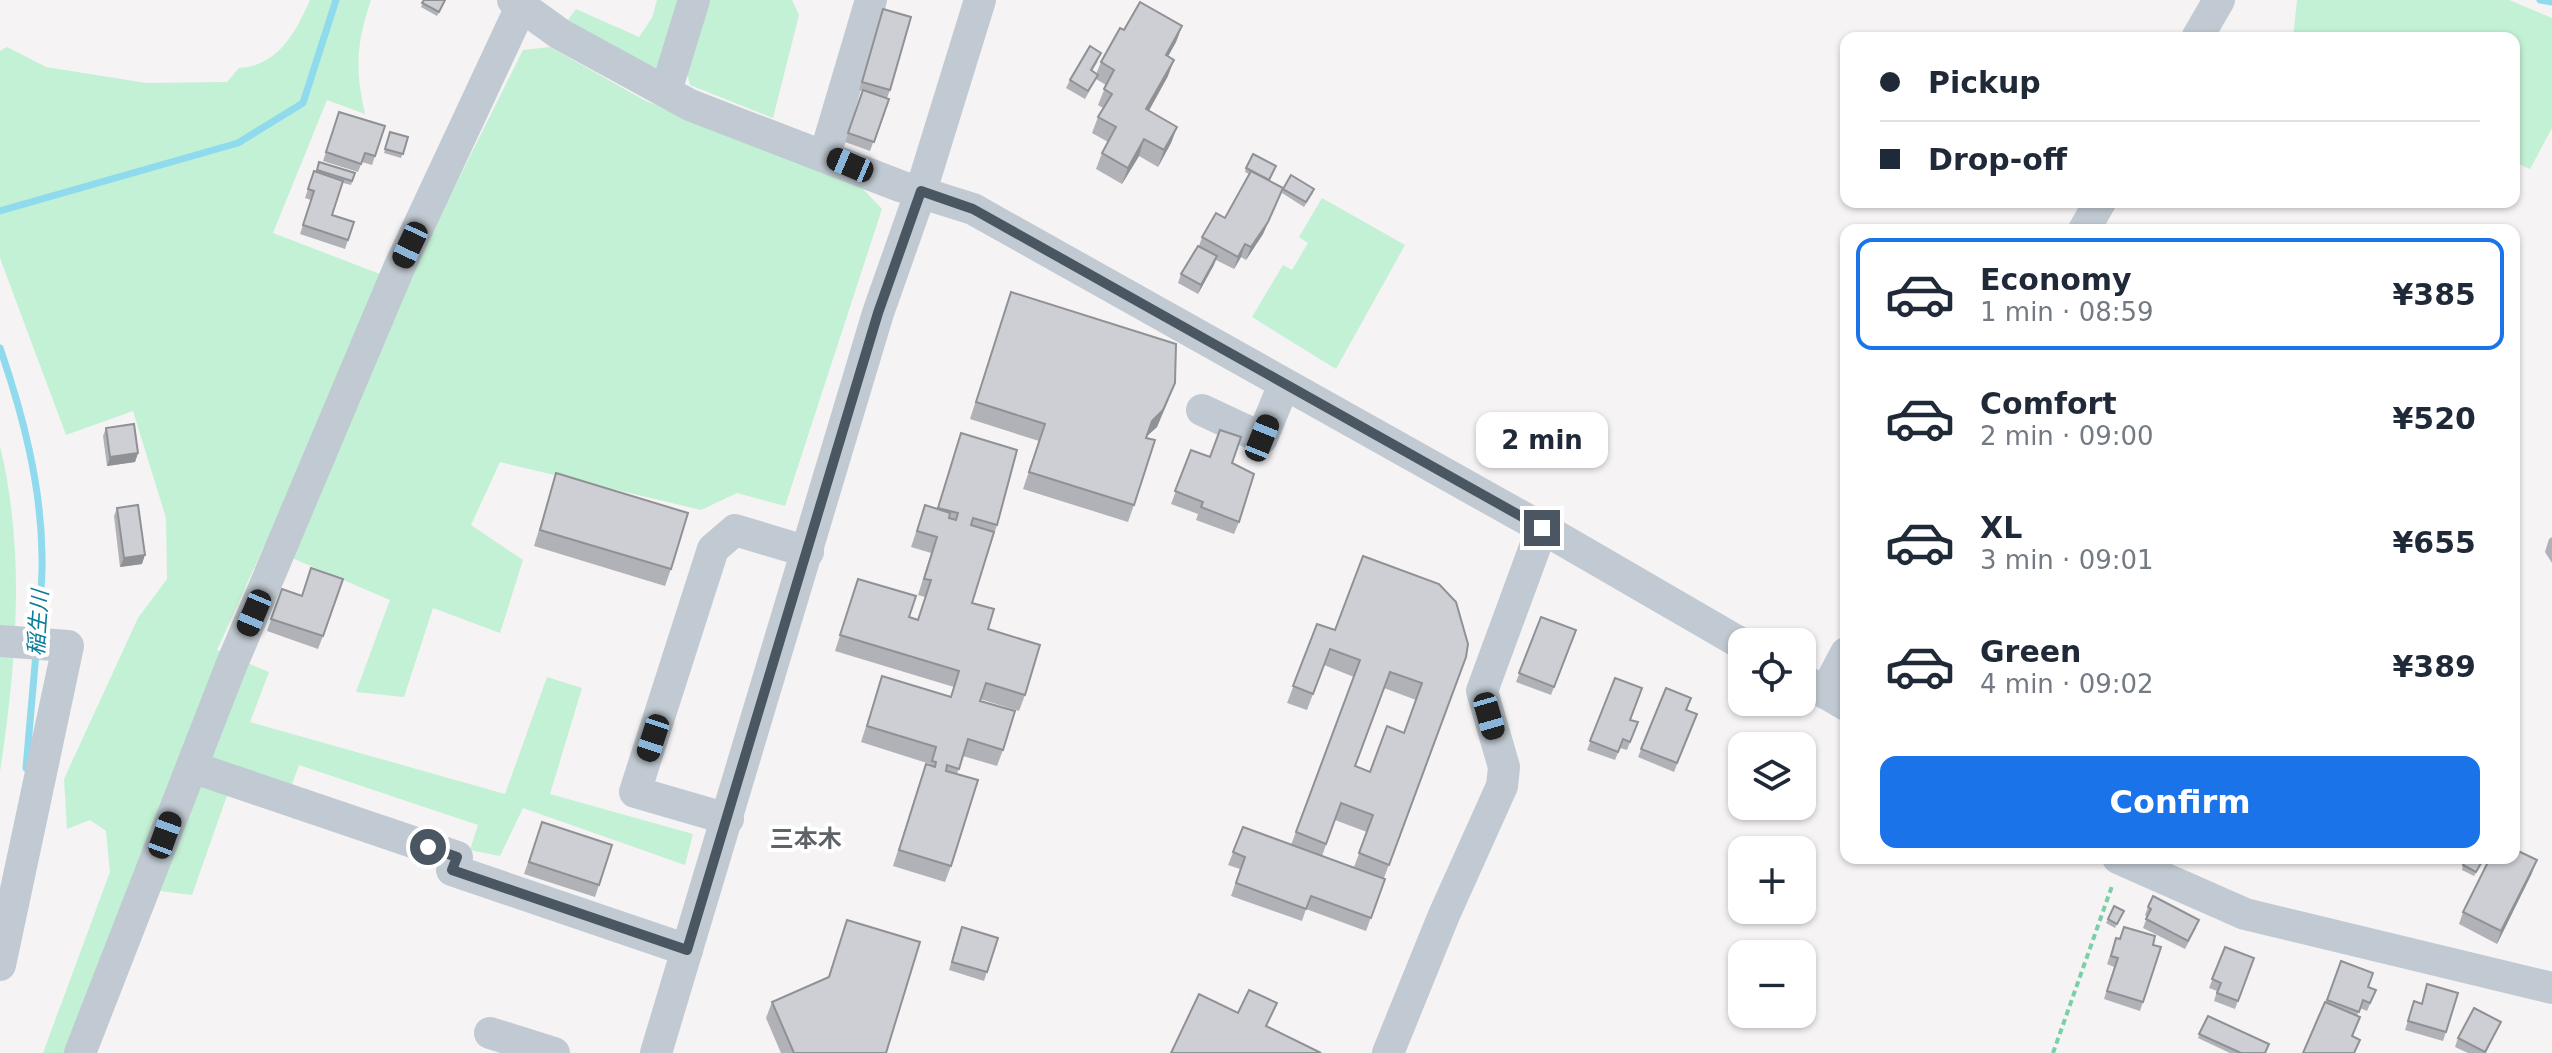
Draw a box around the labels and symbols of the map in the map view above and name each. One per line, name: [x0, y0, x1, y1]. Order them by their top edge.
car: [823, 145, 877, 185]
car: [389, 218, 431, 272]
car: [1242, 411, 1282, 465]
callout: 2 min: [1476, 412, 1608, 468]
route end: [1524, 510, 1560, 546]
car: [234, 586, 274, 640]
water label: 稲生川: [23, 587, 53, 657]
car: [1471, 690, 1507, 742]
car: [634, 711, 672, 765]
car: [146, 808, 184, 862]
district label: 三本木: [770, 825, 842, 853]
route start: [410, 829, 446, 865]

